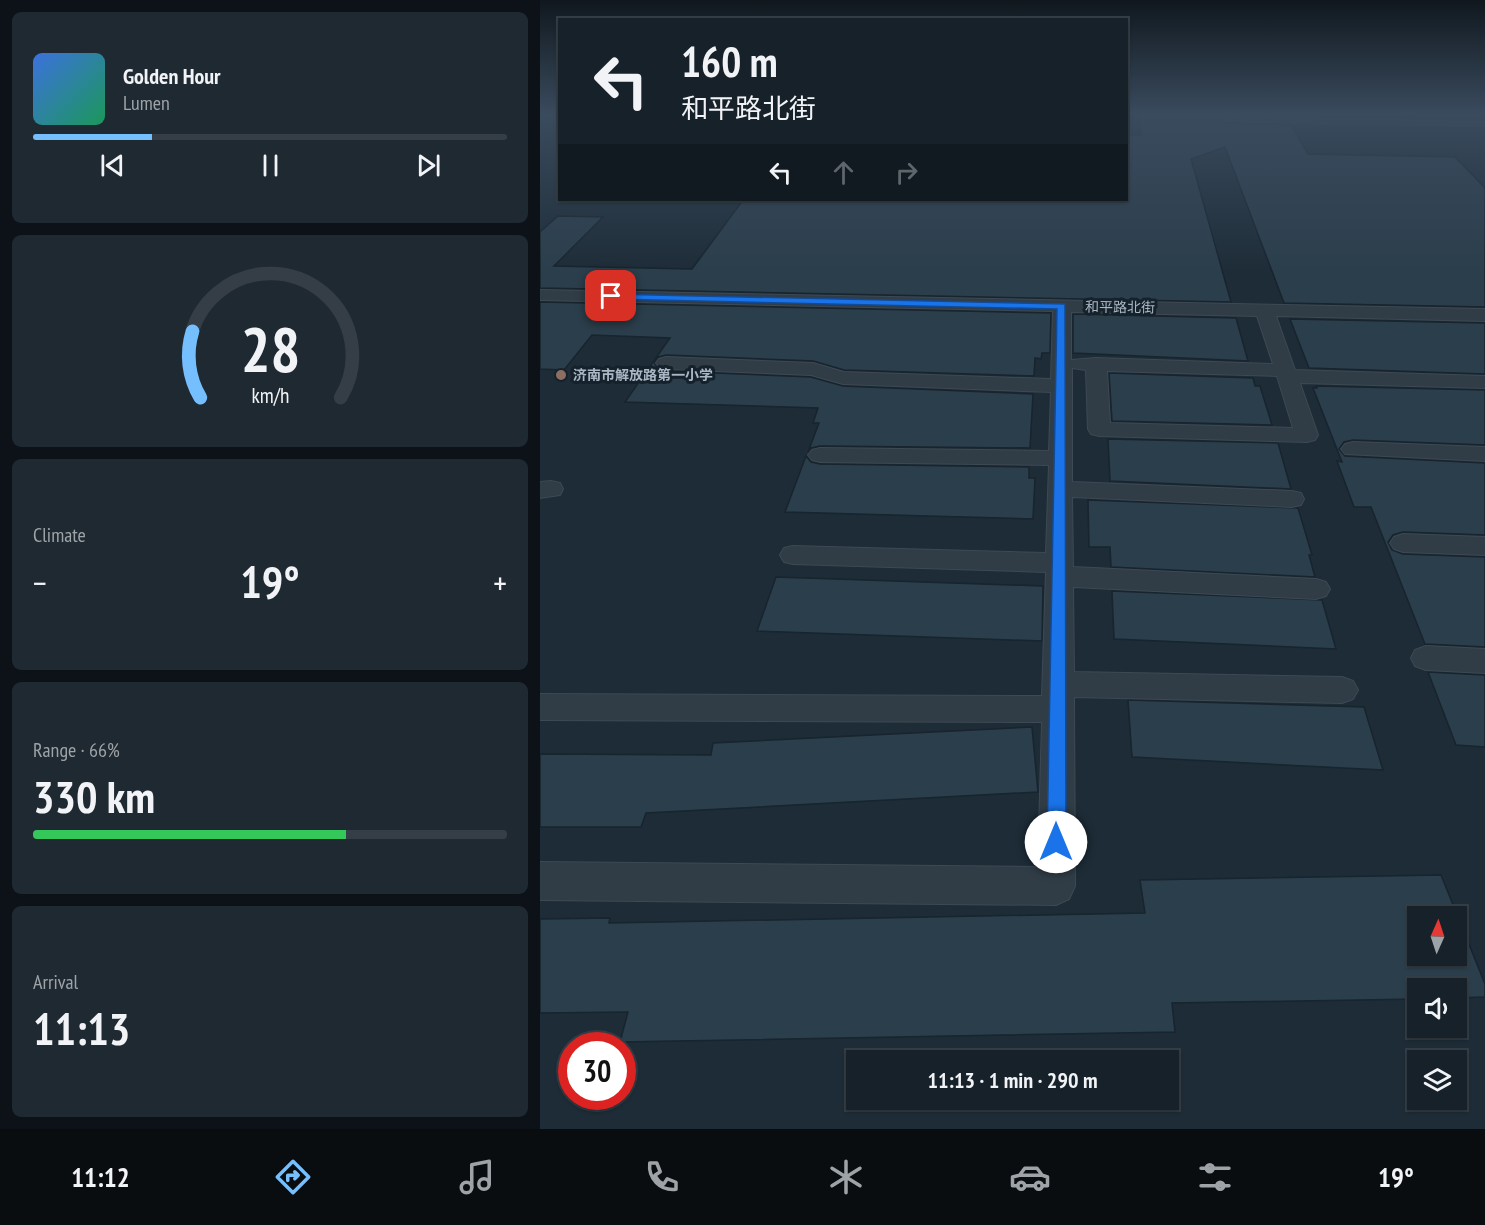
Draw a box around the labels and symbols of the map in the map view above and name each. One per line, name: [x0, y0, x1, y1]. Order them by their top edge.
pin: [585, 270, 636, 321]
street label: 和平路北街: [1085, 297, 1155, 317]
place label: 济南市解放路第一小学: [573, 366, 713, 384]
marker: 济南市解放路第一小学: [554, 368, 568, 382]
position arrow: [1024, 810, 1088, 874]
north arrow: [1407, 906, 1467, 966]
speed limit sign: 30: [558, 1032, 636, 1110]

